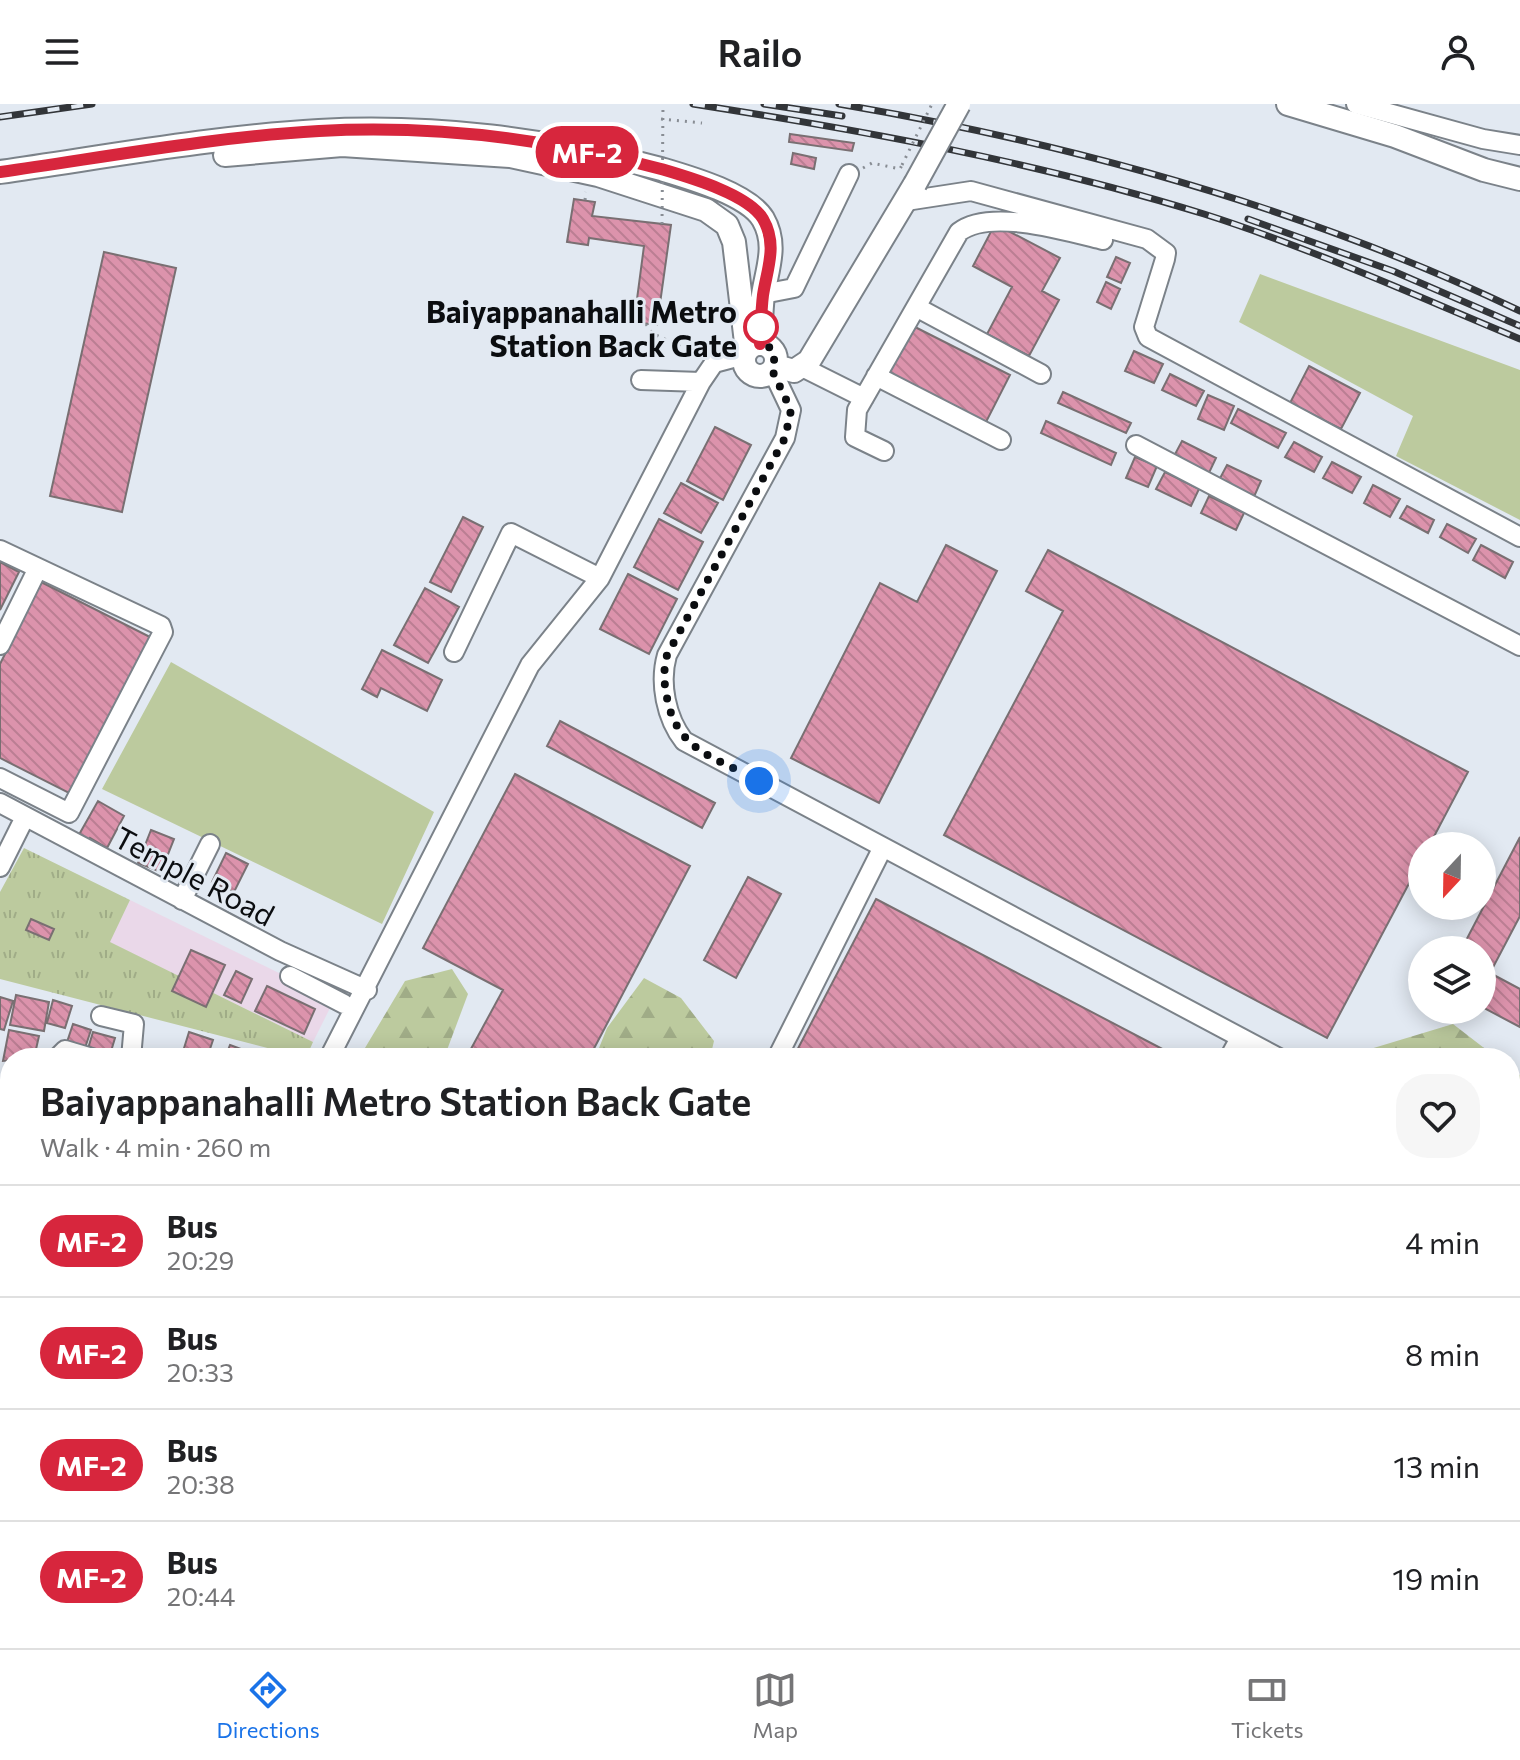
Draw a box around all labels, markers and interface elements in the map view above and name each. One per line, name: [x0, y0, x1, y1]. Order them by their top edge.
icon: menu: [40, 30, 84, 74]
text: Railo: [718, 30, 802, 74]
icon: person: [1436, 30, 1480, 74]
line badge: MF-2: [531, 126, 643, 178]
text: MF-2: [552, 135, 622, 169]
place label: Baiyappanahalli Metro Station Back Gate: [426, 292, 737, 363]
marker: Baiyappanahalli Metro Station Back Gate: [744, 310, 778, 344]
your location: [739, 761, 779, 801]
street label: Temple Road: [109, 817, 281, 933]
north arrow: [1408, 832, 1496, 920]
map controls: [1408, 832, 1496, 1024]
button: layers: [1408, 936, 1496, 1024]
button: heart: [1396, 1074, 1480, 1158]
text: Baiyappanahalli Metro Station Back Gate: [40, 1077, 751, 1124]
text: Walk · 4 min · 260 m: [40, 1131, 271, 1162]
text: Bus: [167, 1207, 218, 1244]
text: 4 min: [1405, 1223, 1480, 1260]
text: MF-2: [56, 1224, 127, 1258]
text: 20:29: [167, 1244, 234, 1275]
text: Bus: [167, 1319, 218, 1356]
text: 8 min: [1405, 1335, 1480, 1372]
text: MF-2: [56, 1336, 127, 1370]
text: 20:33: [167, 1356, 234, 1387]
text: Bus: [167, 1431, 218, 1468]
text: 13 min: [1393, 1447, 1480, 1484]
text: MF-2: [56, 1448, 127, 1482]
text: 20:38: [167, 1468, 235, 1499]
text: Bus: [167, 1543, 218, 1580]
text: 19 min: [1392, 1559, 1480, 1596]
text: MF-2: [56, 1560, 127, 1594]
text: 20:44: [167, 1580, 235, 1611]
tab: Directions: [216, 1668, 320, 1743]
tab: Map: [753, 1668, 798, 1743]
tab: Tickets: [1231, 1668, 1303, 1743]

